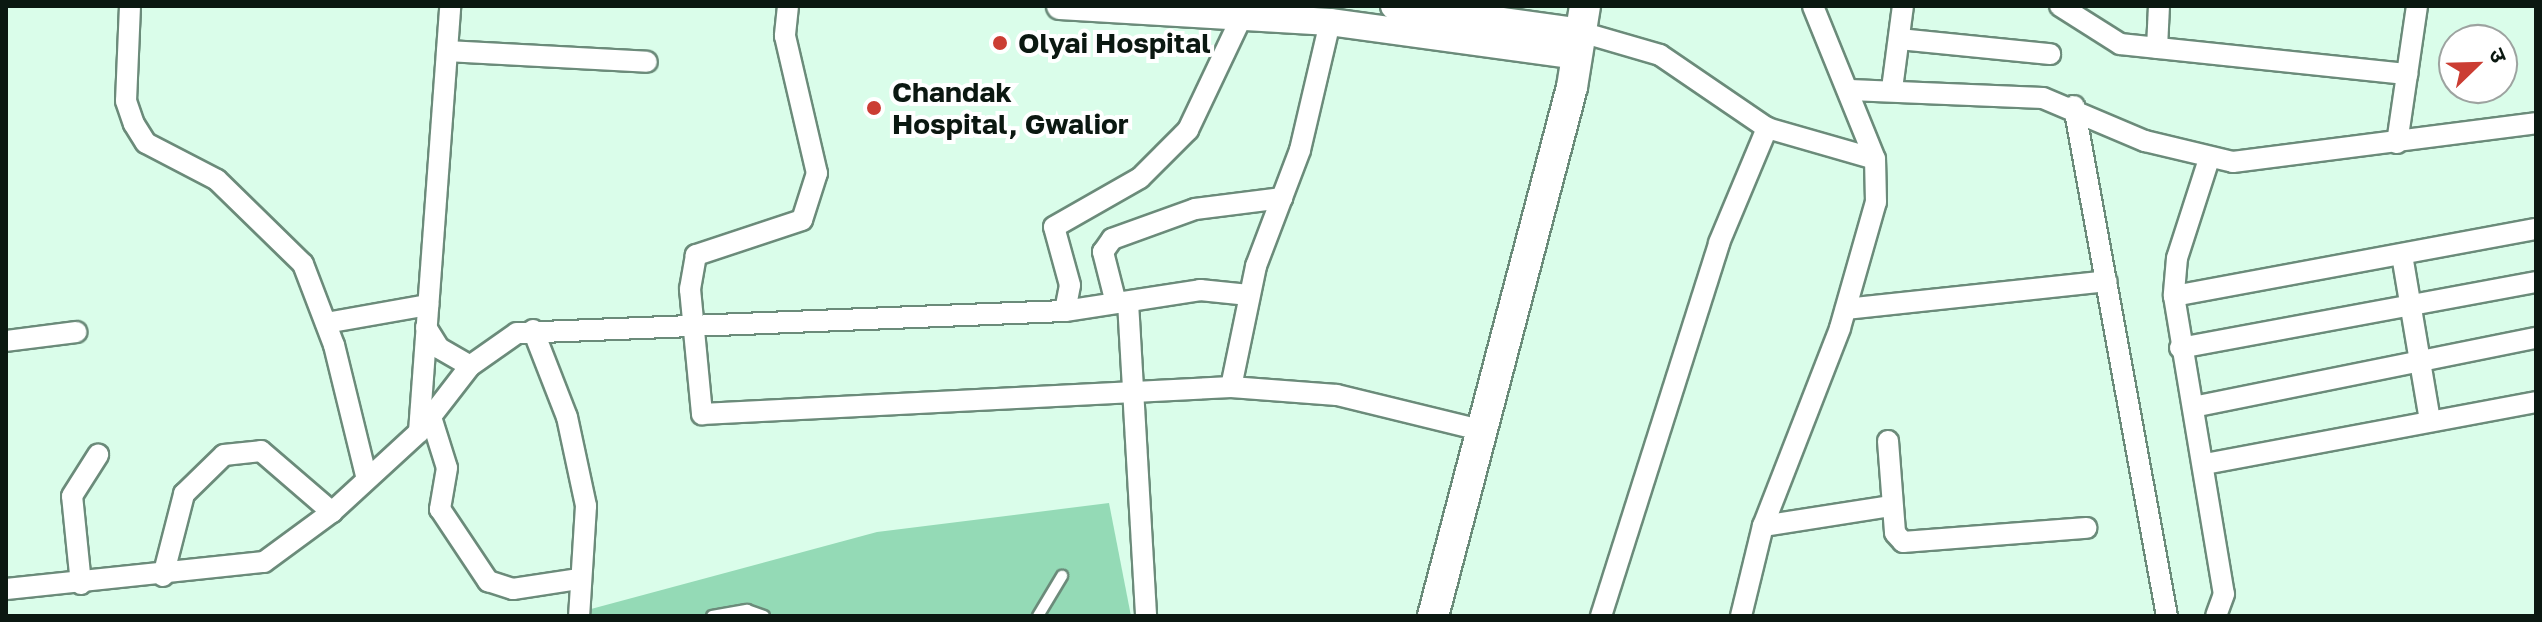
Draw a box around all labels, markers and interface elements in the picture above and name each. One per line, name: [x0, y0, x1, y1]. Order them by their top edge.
north arrow: [2438, 24, 2518, 104]
place label: Olyai Hospital: [1018, 26, 1211, 60]
marker: Olyai Hospital: [989, 32, 1011, 54]
text: उ: [2484, 44, 2514, 66]
place label: Chandak Hospital, Gwalior: [892, 75, 1129, 141]
marker: Chandak Hospital, Gwalior: [863, 97, 885, 119]

